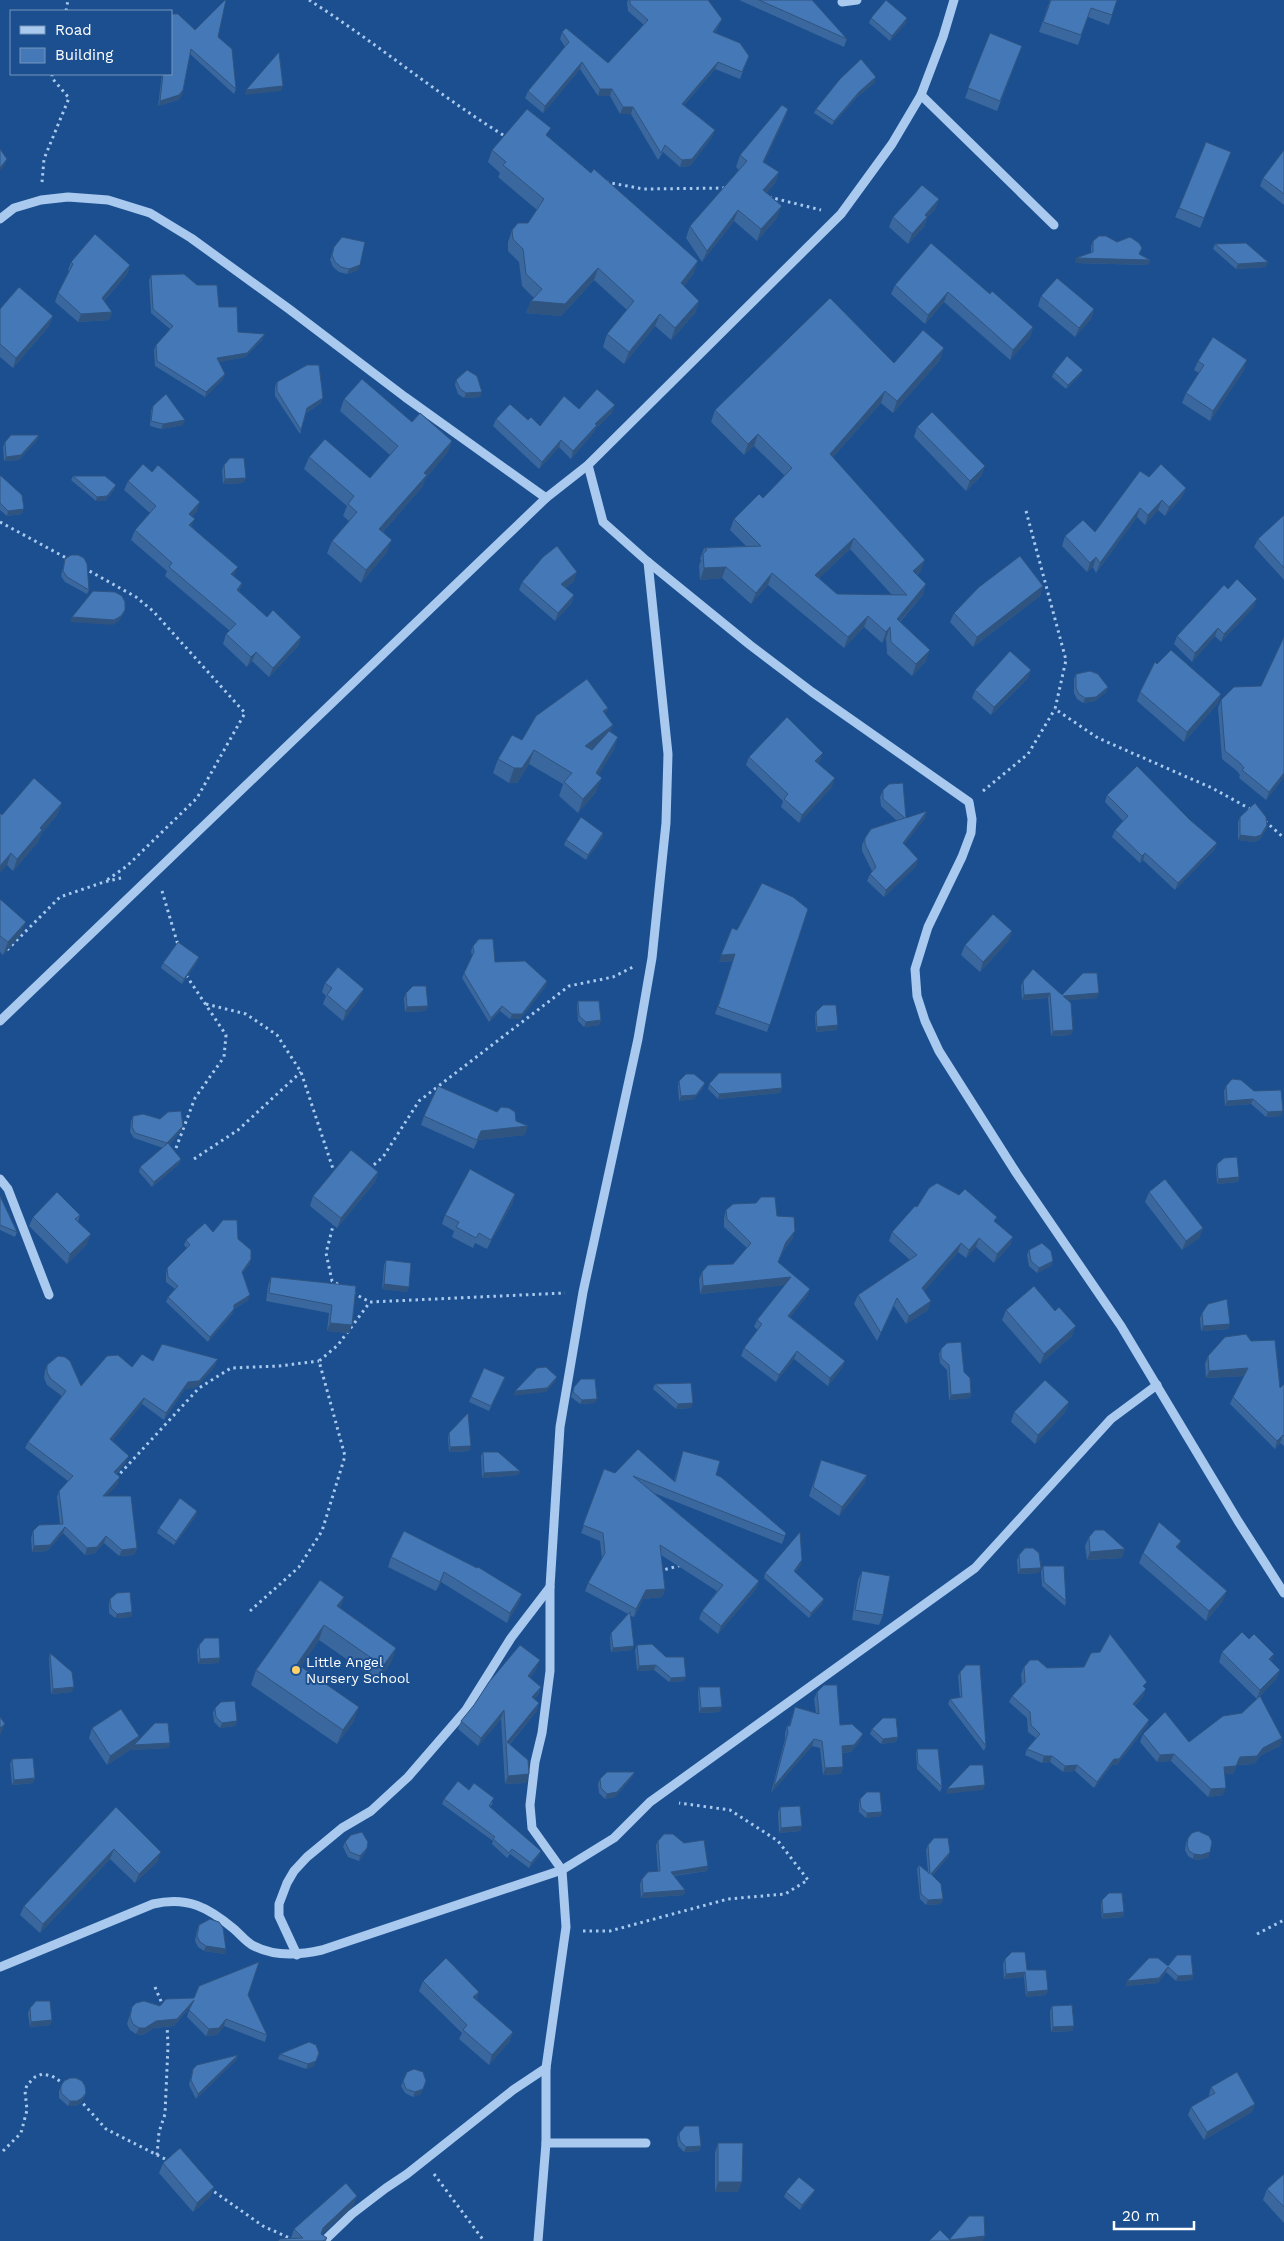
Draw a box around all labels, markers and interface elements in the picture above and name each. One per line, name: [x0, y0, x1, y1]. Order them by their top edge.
legend: [10, 10, 172, 75]
text: Road: [55, 21, 92, 39]
text: Building: [55, 46, 113, 64]
place label: Little Angel Nursery School: [306, 1654, 410, 1686]
marker: Little Angel Nursery School: [290, 1664, 302, 1676]
scale bar: [1114, 2198, 1194, 2230]
text: 20 m: [1122, 2207, 1160, 2225]

